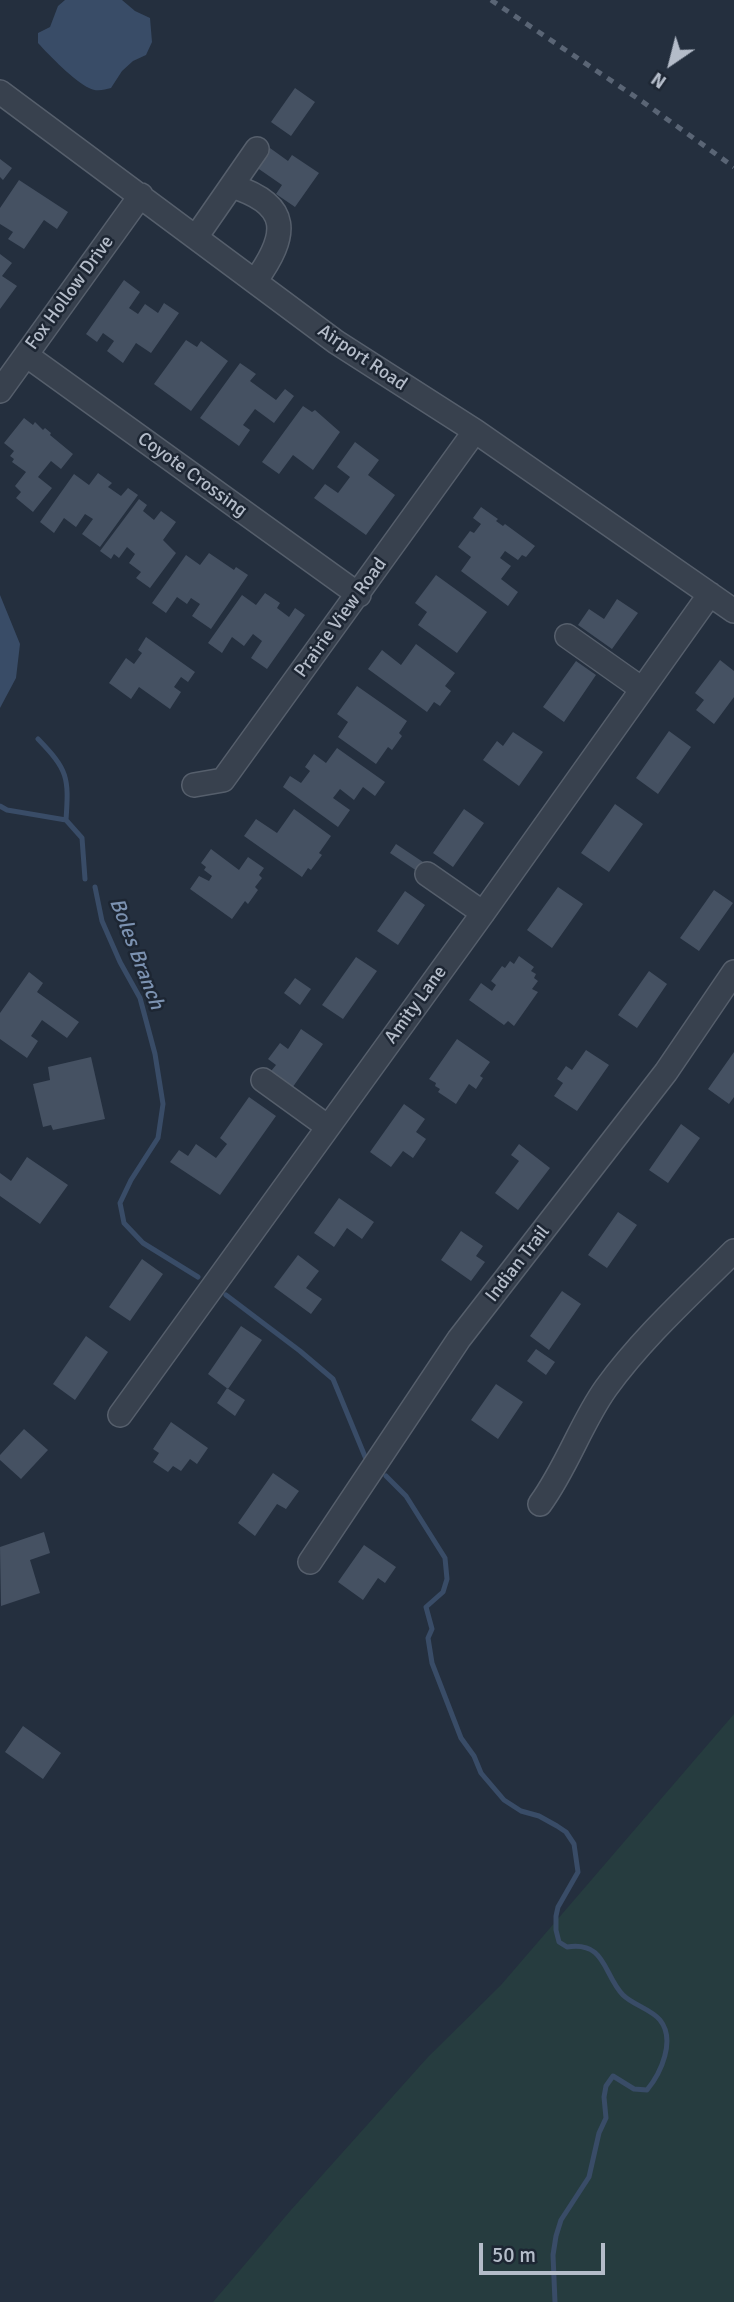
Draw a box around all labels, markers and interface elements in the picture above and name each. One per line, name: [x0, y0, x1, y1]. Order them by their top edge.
north arrow: [636, 28, 706, 98]
text: N: [647, 67, 671, 94]
street label: Fox Hollow Drive: [21, 232, 119, 354]
street label: Airport Road: [313, 320, 411, 396]
street label: Coyote Crossing: [133, 428, 251, 522]
street label: Prairie View Road: [290, 554, 392, 682]
water label: Boles Branch: [103, 895, 169, 1013]
street label: Amity Lane: [380, 962, 452, 1048]
street label: Indian Trail: [481, 1221, 555, 1307]
scale bar: [482, 2228, 608, 2272]
text: 50 m: [492, 2242, 536, 2268]

